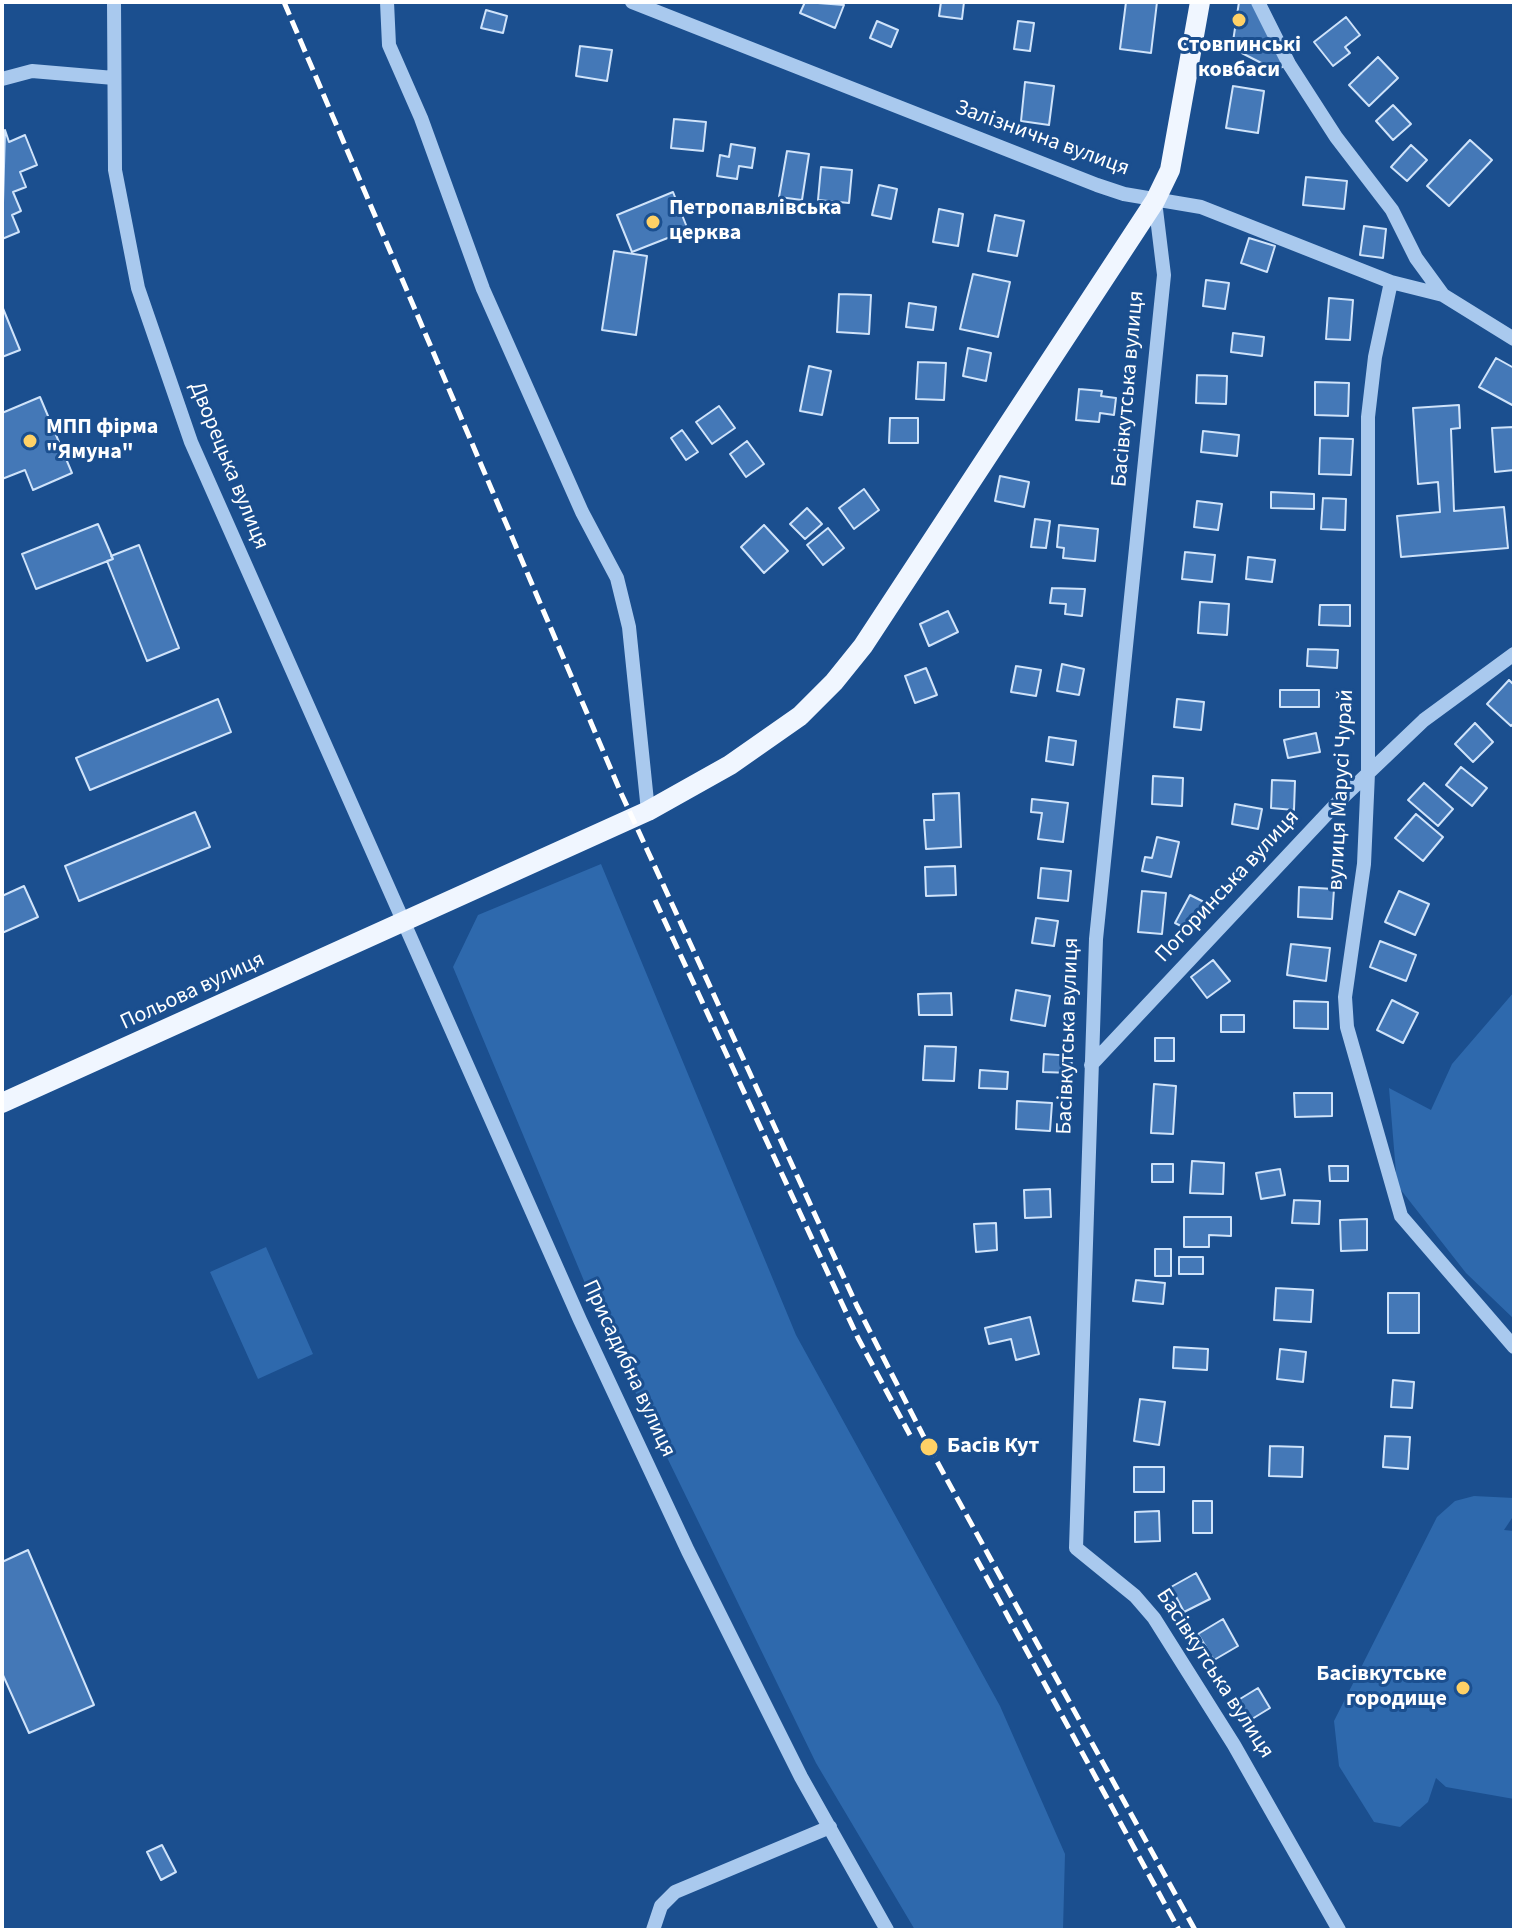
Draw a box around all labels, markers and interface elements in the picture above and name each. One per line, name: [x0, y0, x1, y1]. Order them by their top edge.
marker: Стовпинські ковбаси: [1230, 11, 1248, 29]
place label: Стовпинські ковбаси: [1177, 33, 1301, 84]
street label: Залізнична вулиця: [951, 95, 1133, 183]
place label: Петропавлівська церква: [669, 196, 842, 248]
marker: Петропавлівська церква: [644, 213, 662, 231]
street label: Басівкутська вулиця: [1107, 290, 1151, 488]
street label: Дворецька вулиця: [182, 378, 274, 554]
place label: МПП фірма "Ямуна": [46, 415, 158, 466]
marker: МПП фірма "Ямуна": [21, 432, 39, 450]
street label: вулиця Марусі Чурай: [1324, 689, 1360, 891]
street label: Погоринська вулиця: [1150, 805, 1306, 969]
street label: Басівкутська вулиця: [1052, 937, 1086, 1135]
street label: Польова вулиця: [117, 947, 269, 1037]
street label: Присадибна вулиця: [575, 1276, 681, 1462]
place label: Басів Кут: [947, 1434, 1039, 1460]
marker: Басів Кут: [918, 1436, 940, 1458]
street label: Басівкутська вулиця: [1149, 1584, 1279, 1764]
place label: Басівкутське городище: [1316, 1662, 1447, 1714]
marker: Басівкутське городище: [1454, 1679, 1472, 1697]

